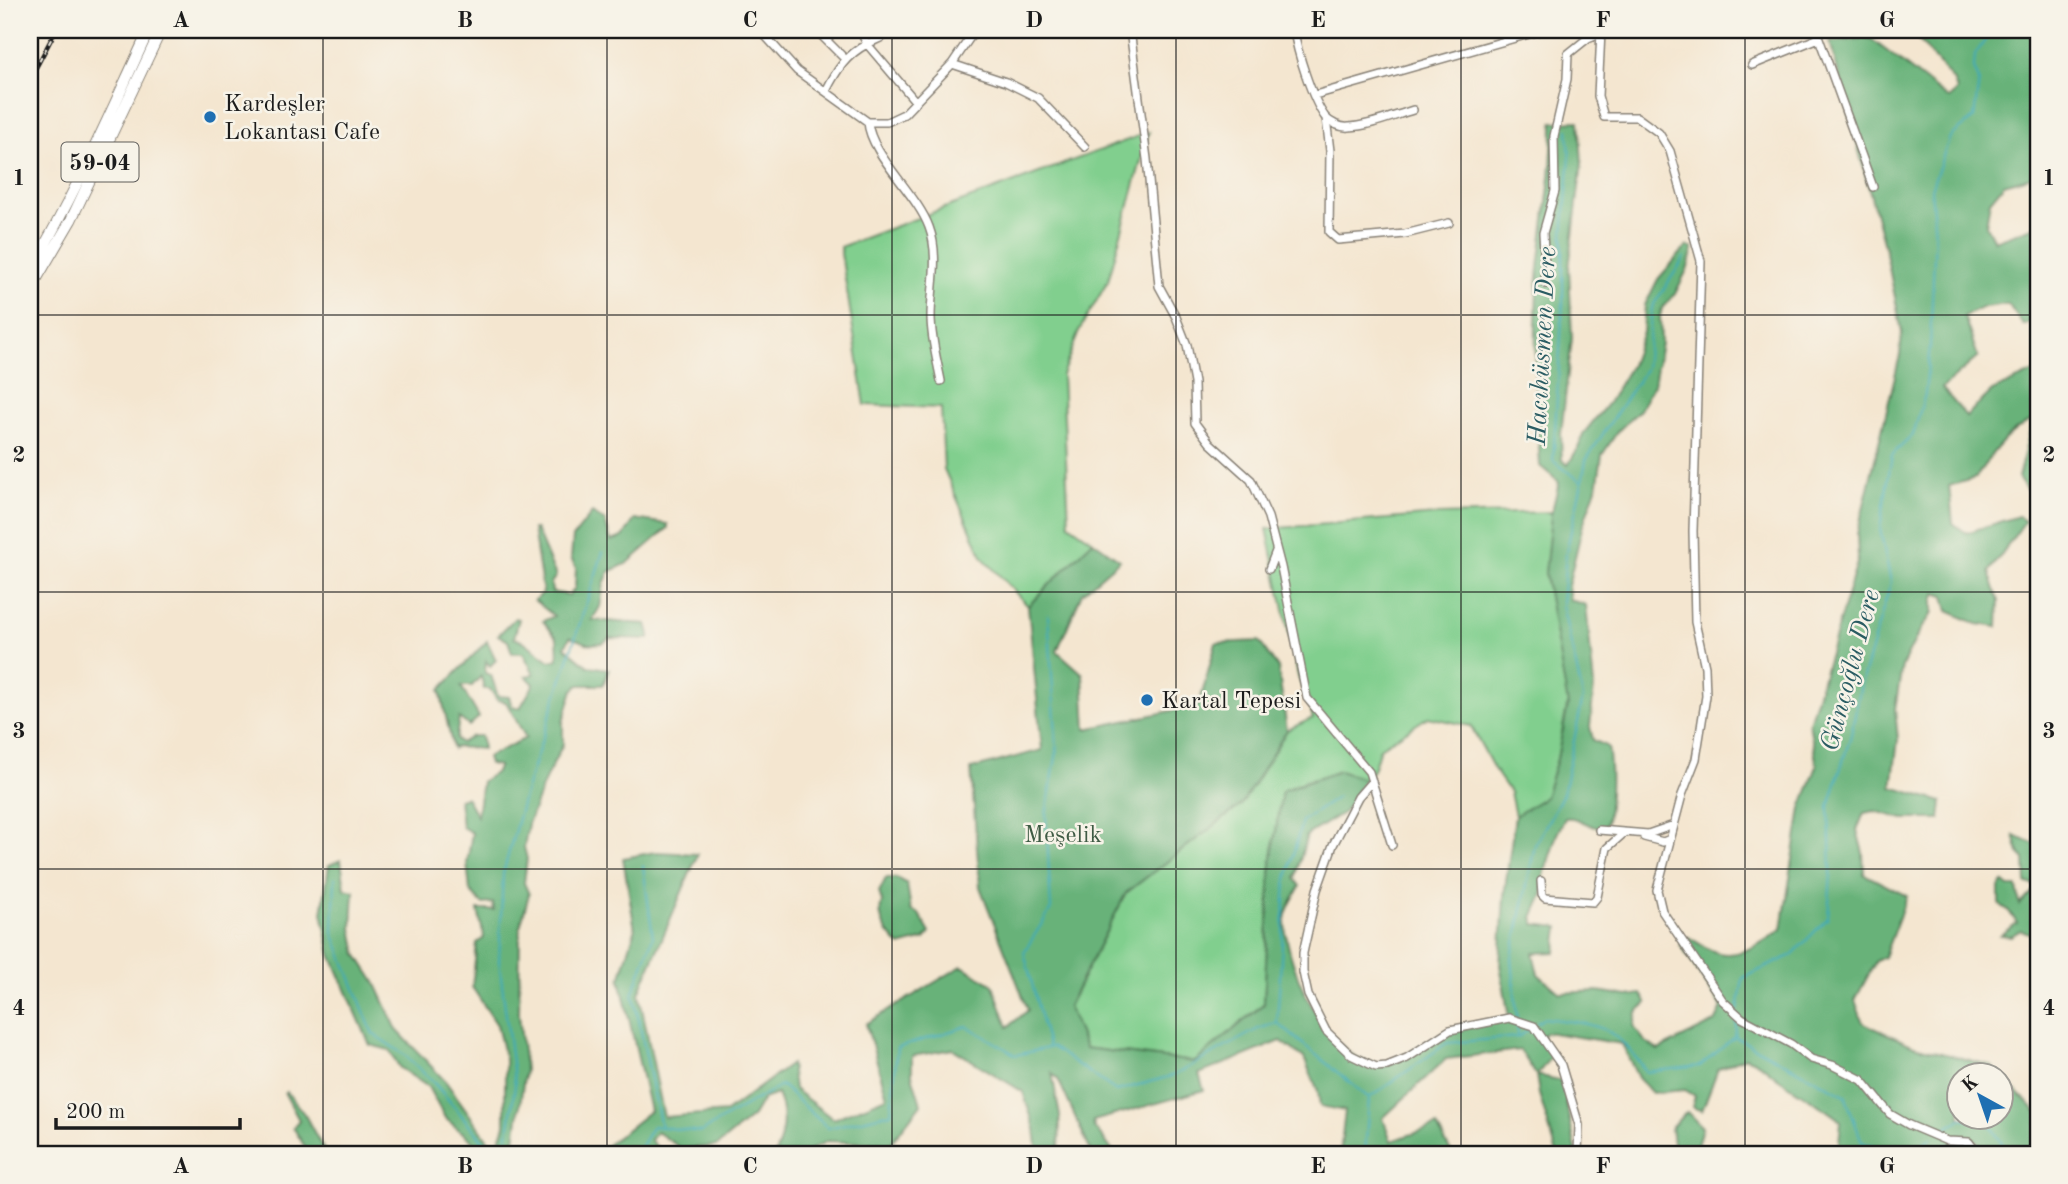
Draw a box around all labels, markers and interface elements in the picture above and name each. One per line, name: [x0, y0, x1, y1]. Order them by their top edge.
text: A: [172, 9, 190, 32]
text: B: [457, 9, 473, 32]
text: C: [742, 9, 758, 32]
text: D: [1025, 9, 1043, 32]
text: E: [1310, 9, 1326, 32]
text: F: [1595, 9, 1611, 32]
text: G: [1879, 9, 1895, 32]
place label: Kardeşler Lokantası Cafe: [224, 93, 380, 145]
marker: Kardeşler Lokantası Cafe: [202, 109, 218, 125]
road number: 59-04: [62, 142, 138, 182]
text: 1: [12, 167, 26, 190]
text: 1: [2042, 167, 2056, 190]
water label: Hacıhüsmen Dere: [1525, 246, 1561, 447]
text: 2: [12, 444, 26, 467]
text: 2: [2042, 444, 2056, 467]
water label: Günçoğlu Dere: [1817, 587, 1885, 754]
place label: Kartal Tepesi: [1161, 690, 1301, 714]
marker: Kartal Tepesi: [1139, 692, 1155, 708]
text: 3: [12, 720, 26, 743]
text: 3: [2042, 720, 2056, 743]
park label: Meşelik: [1024, 824, 1102, 848]
text: 4: [12, 997, 26, 1020]
text: 4: [2042, 997, 2056, 1020]
north arrow: [1946, 1062, 2016, 1132]
text: K: [1959, 1073, 1983, 1097]
scale bar: [56, 1086, 240, 1130]
text: 200 m: [66, 1102, 125, 1123]
text: A: [172, 1155, 190, 1178]
text: B: [457, 1155, 473, 1178]
text: C: [742, 1155, 758, 1178]
text: D: [1025, 1155, 1043, 1178]
text: E: [1310, 1155, 1326, 1178]
text: F: [1595, 1155, 1611, 1178]
text: G: [1879, 1155, 1895, 1178]

